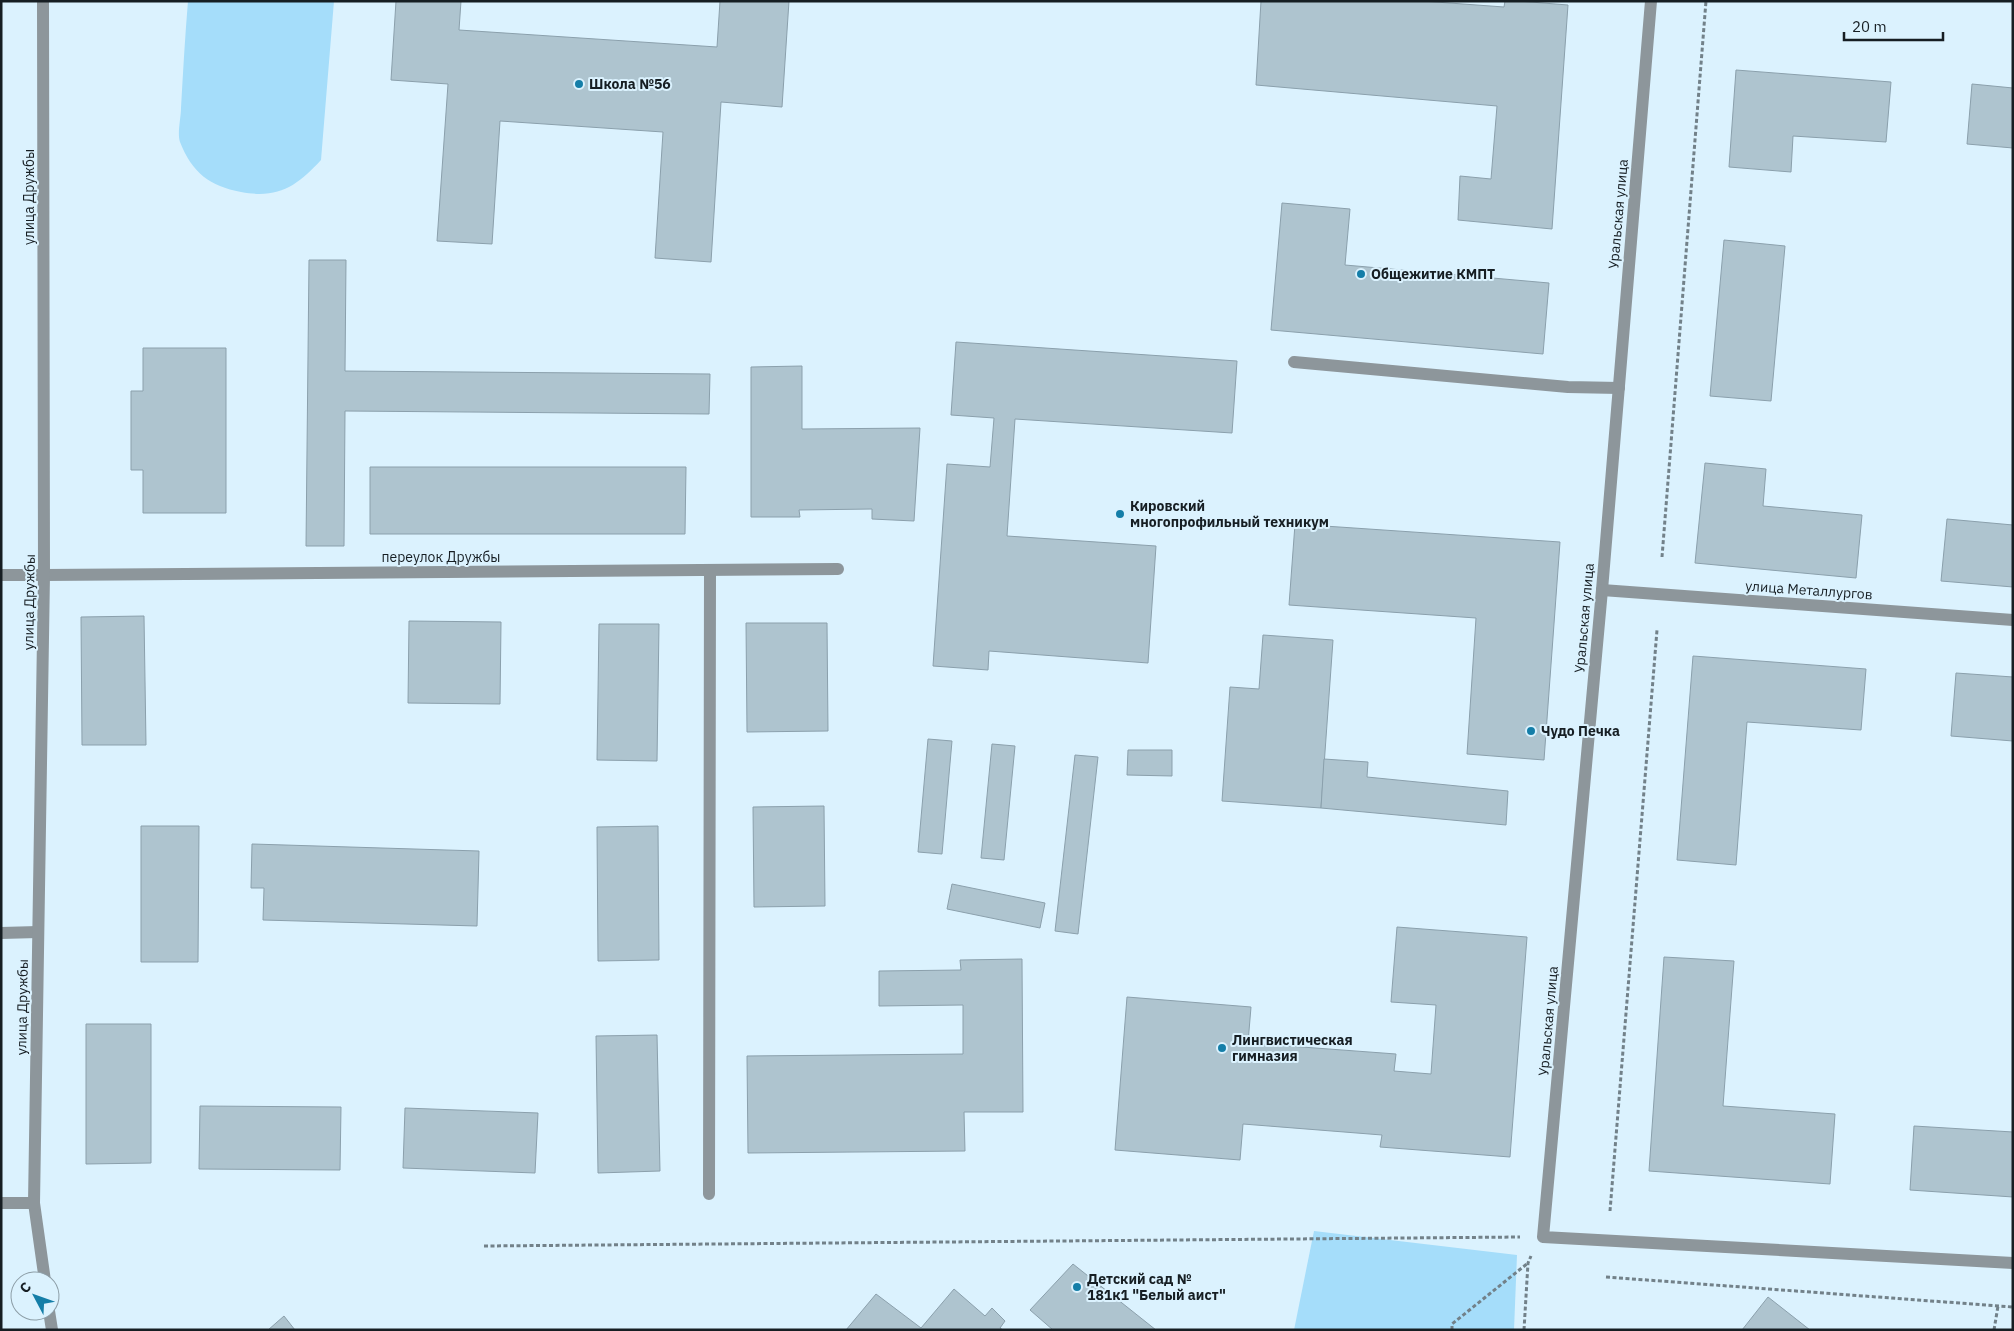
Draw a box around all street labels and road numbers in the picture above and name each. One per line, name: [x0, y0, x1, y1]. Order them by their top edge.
street label: улица Дружбы: [20, 149, 38, 245]
street label: Уральская улица: [1604, 158, 1632, 270]
street label: переулок Дружбы: [382, 548, 500, 566]
street label: улица Дружбы: [19, 554, 39, 650]
street label: Уральская улица: [1570, 562, 1598, 674]
street label: улица Металлургов: [1745, 577, 1873, 603]
street label: улица Дружбы: [12, 959, 32, 1055]
street label: Уральская улица: [1534, 965, 1562, 1077]

